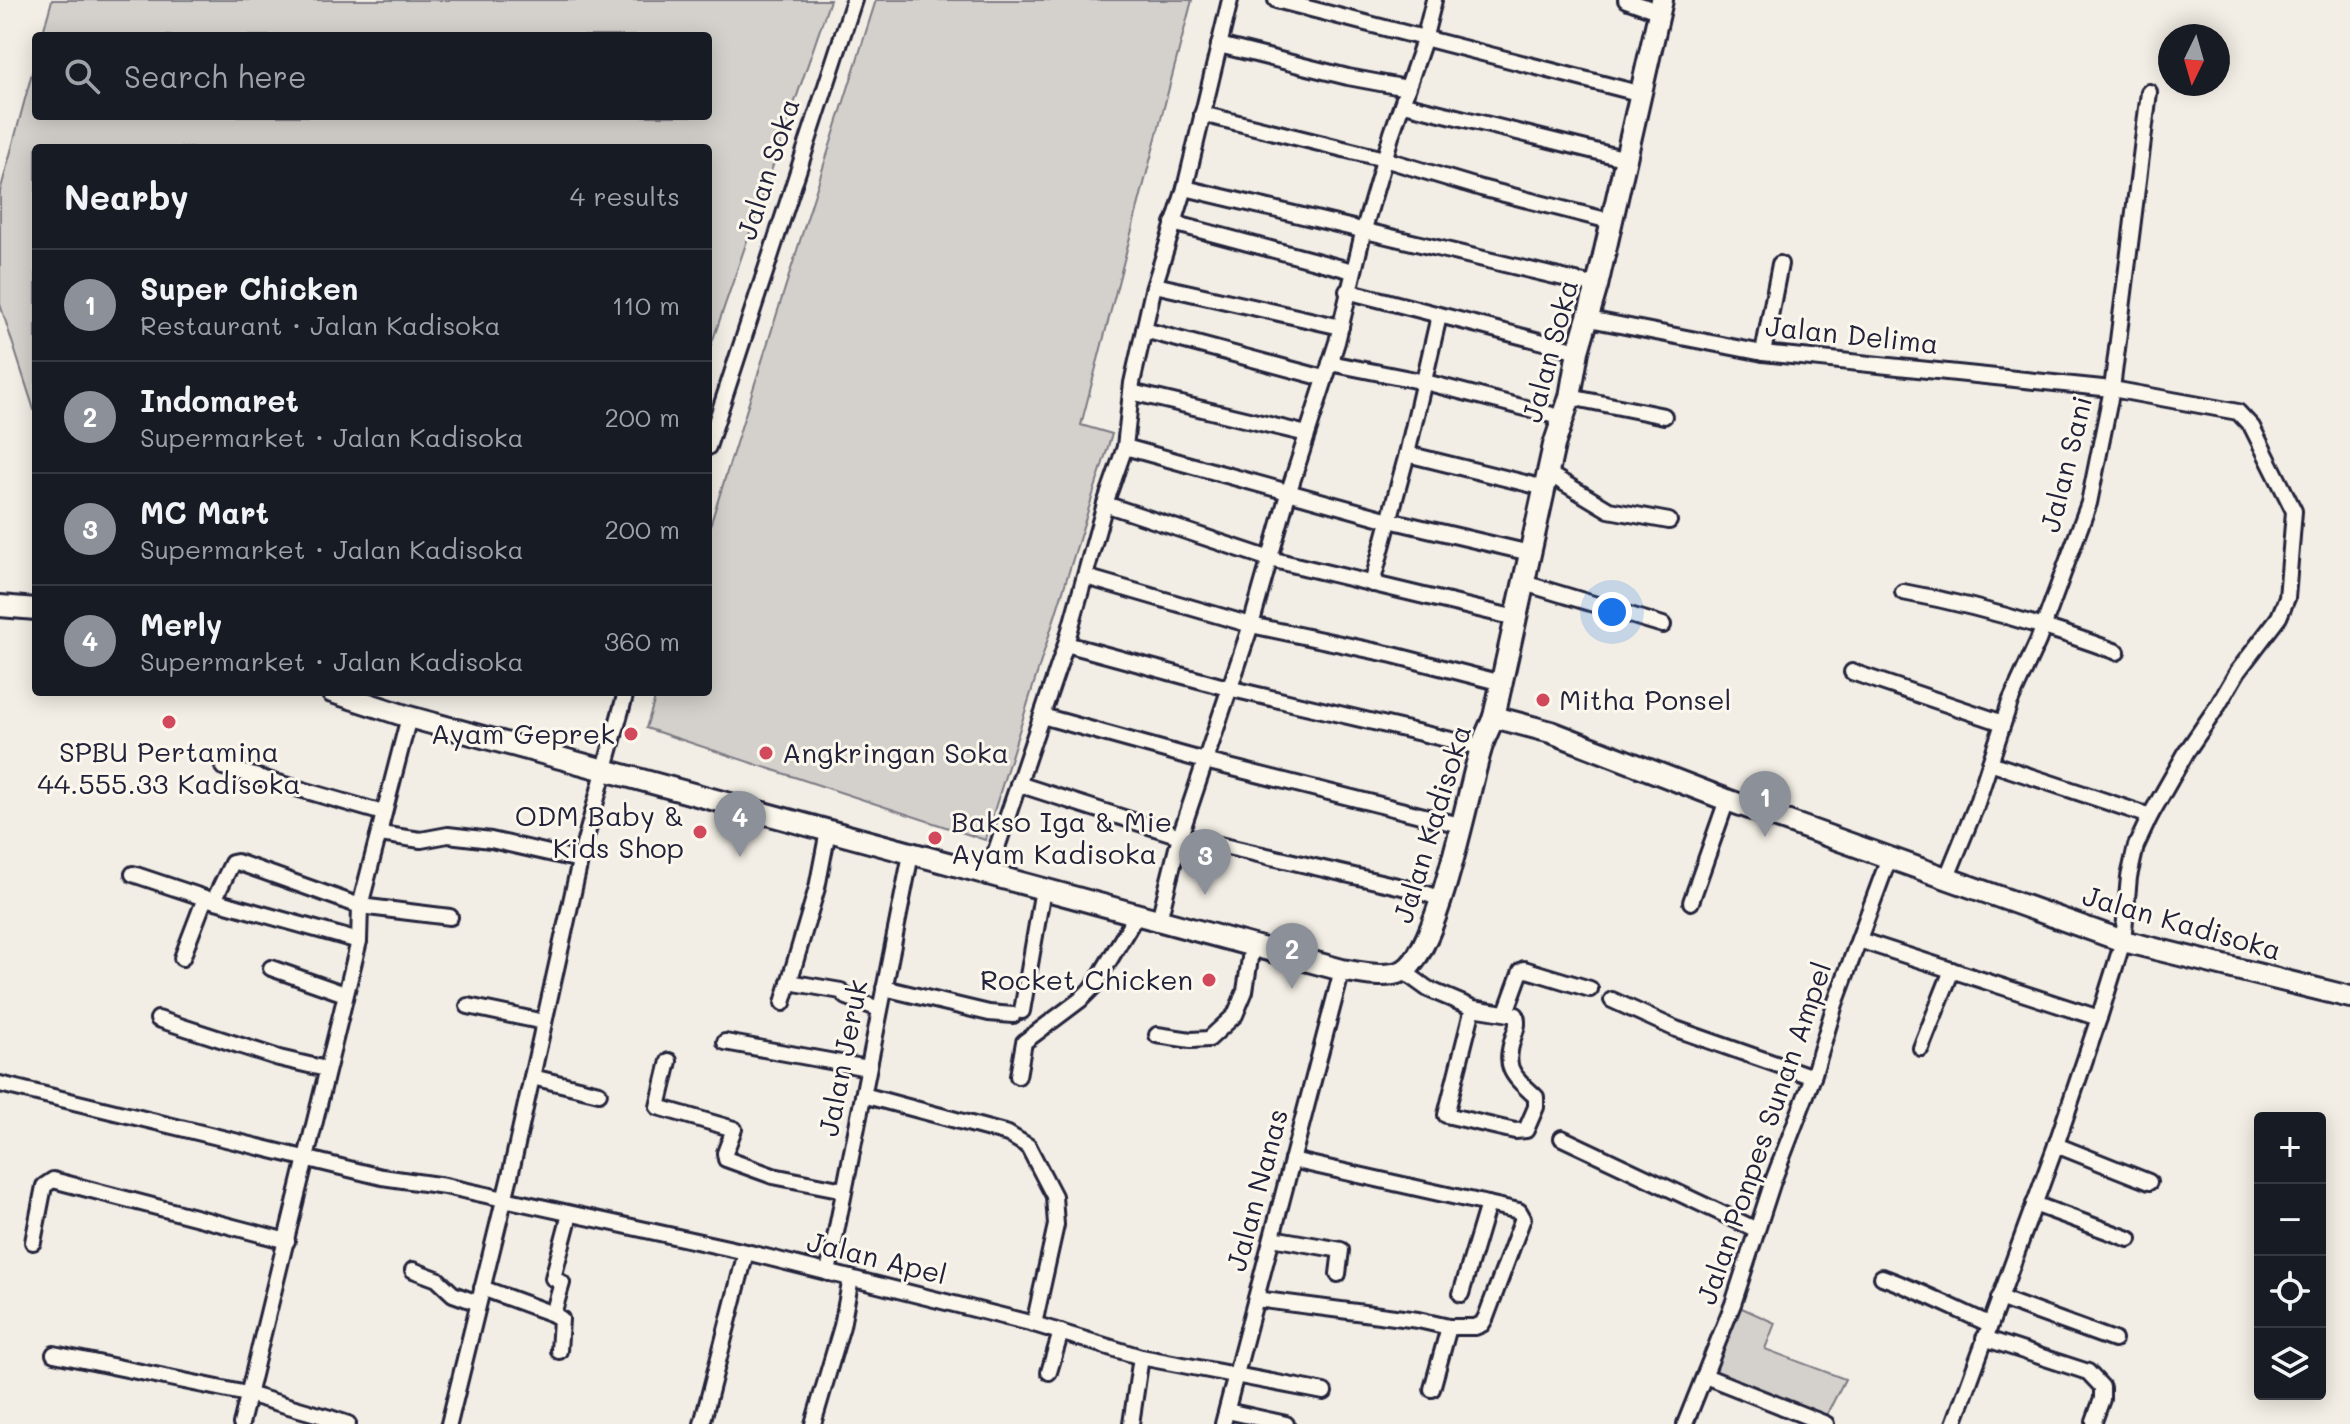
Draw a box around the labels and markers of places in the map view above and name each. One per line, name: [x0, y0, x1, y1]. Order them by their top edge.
place label: Mitha Ponsel: [1559, 681, 1732, 717]
marker: Mitha Ponsel: [1534, 691, 1552, 709]
marker: SPBU Pertamina 44.555.33 Kadisoka: [160, 713, 178, 731]
place label: Ayam Geprek: [431, 715, 615, 751]
marker: Ayam Geprek: [622, 725, 640, 743]
place label: SPBU Pertamina 44.555.33 Kadisoka: [37, 733, 301, 801]
place label: Angkringan Soka: [782, 734, 1009, 770]
marker: Angkringan Soka: [757, 744, 775, 762]
pin: 1: [1739, 771, 1791, 837]
pin: 4: [714, 791, 766, 857]
place label: ODM Baby & Kids Shop: [515, 797, 684, 865]
place label: Bakso Iga & Mie Ayam Kadisoka: [951, 803, 1172, 871]
marker: ODM Baby & Kids Shop: [691, 823, 709, 841]
marker: Bakso Iga & Mie Ayam Kadisoka: [926, 829, 944, 847]
pin: 3: [1179, 829, 1231, 895]
pin: 2: [1266, 923, 1318, 989]
place label: Rocket Chicken: [980, 961, 1193, 997]
marker: Rocket Chicken: [1200, 971, 1218, 989]

